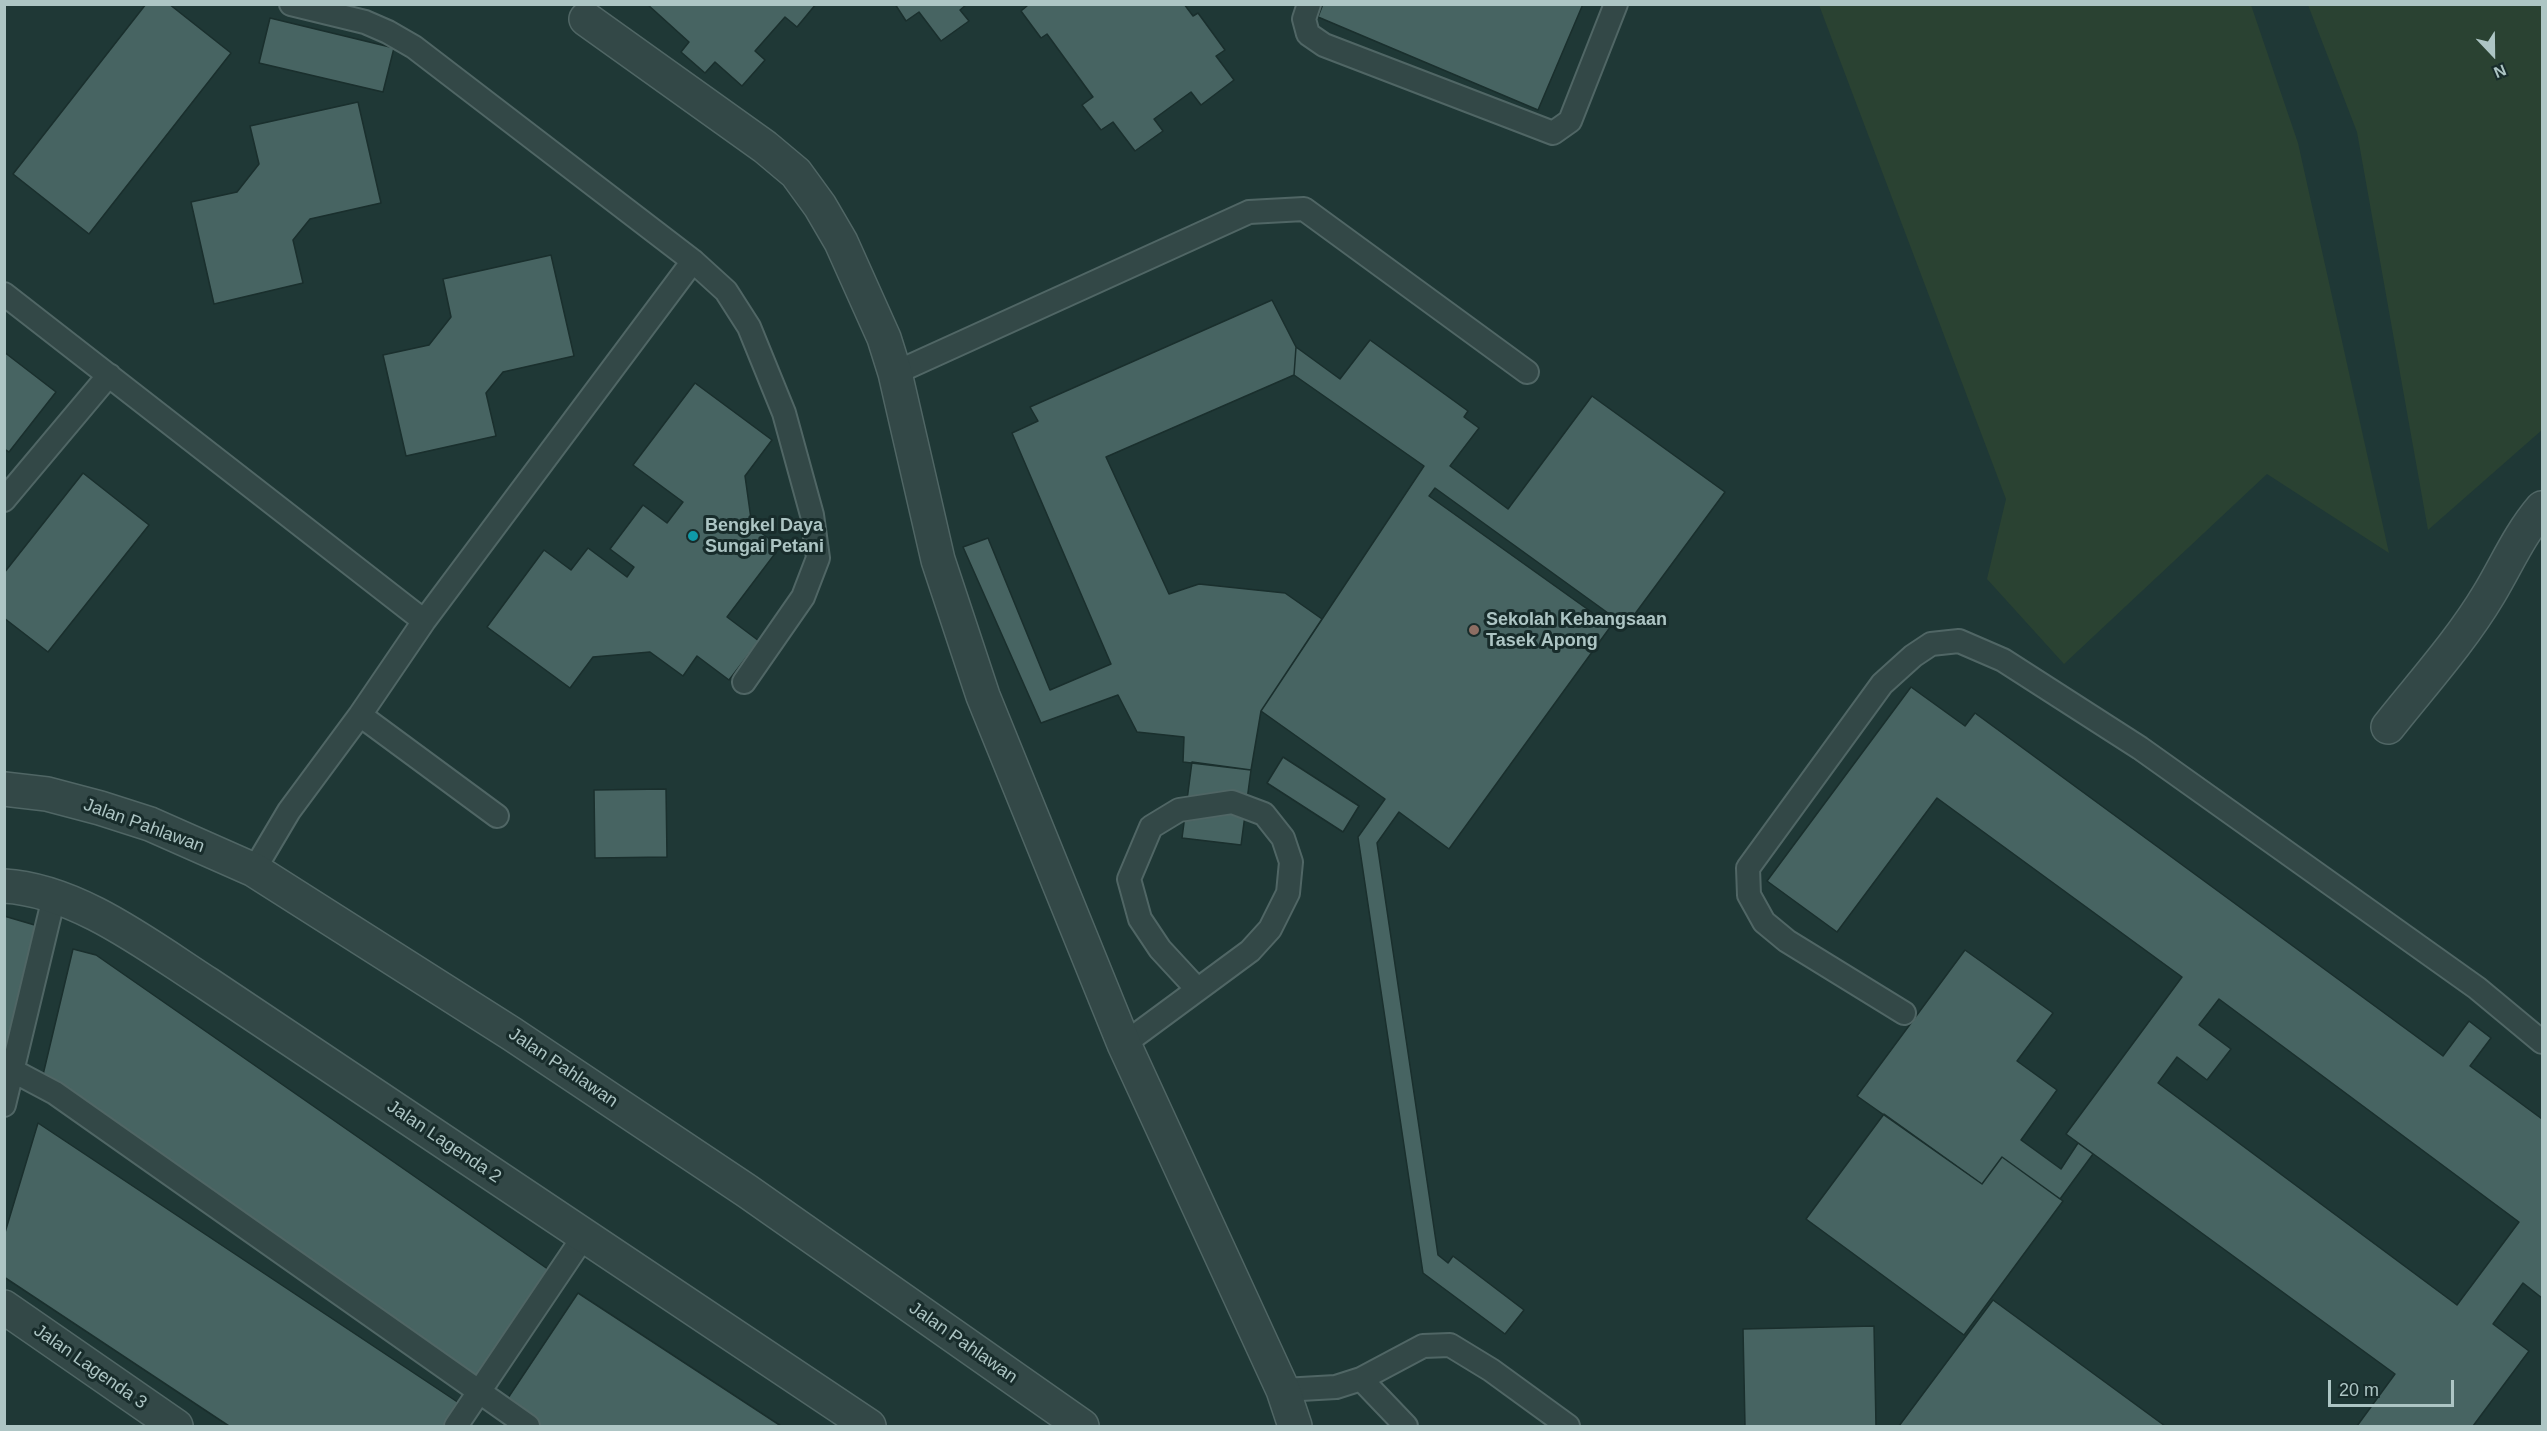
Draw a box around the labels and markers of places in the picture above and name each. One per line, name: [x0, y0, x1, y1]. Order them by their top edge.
place label: Bengkel Daya Sungai Petani: [705, 515, 824, 558]
marker: Bengkel Daya Sungai Petani: [686, 529, 700, 543]
place label: Sekolah Kebangsaan Tasek Apong: [1486, 609, 1667, 652]
marker: Sekolah Kebangsaan Tasek Apong: [1467, 623, 1481, 637]

